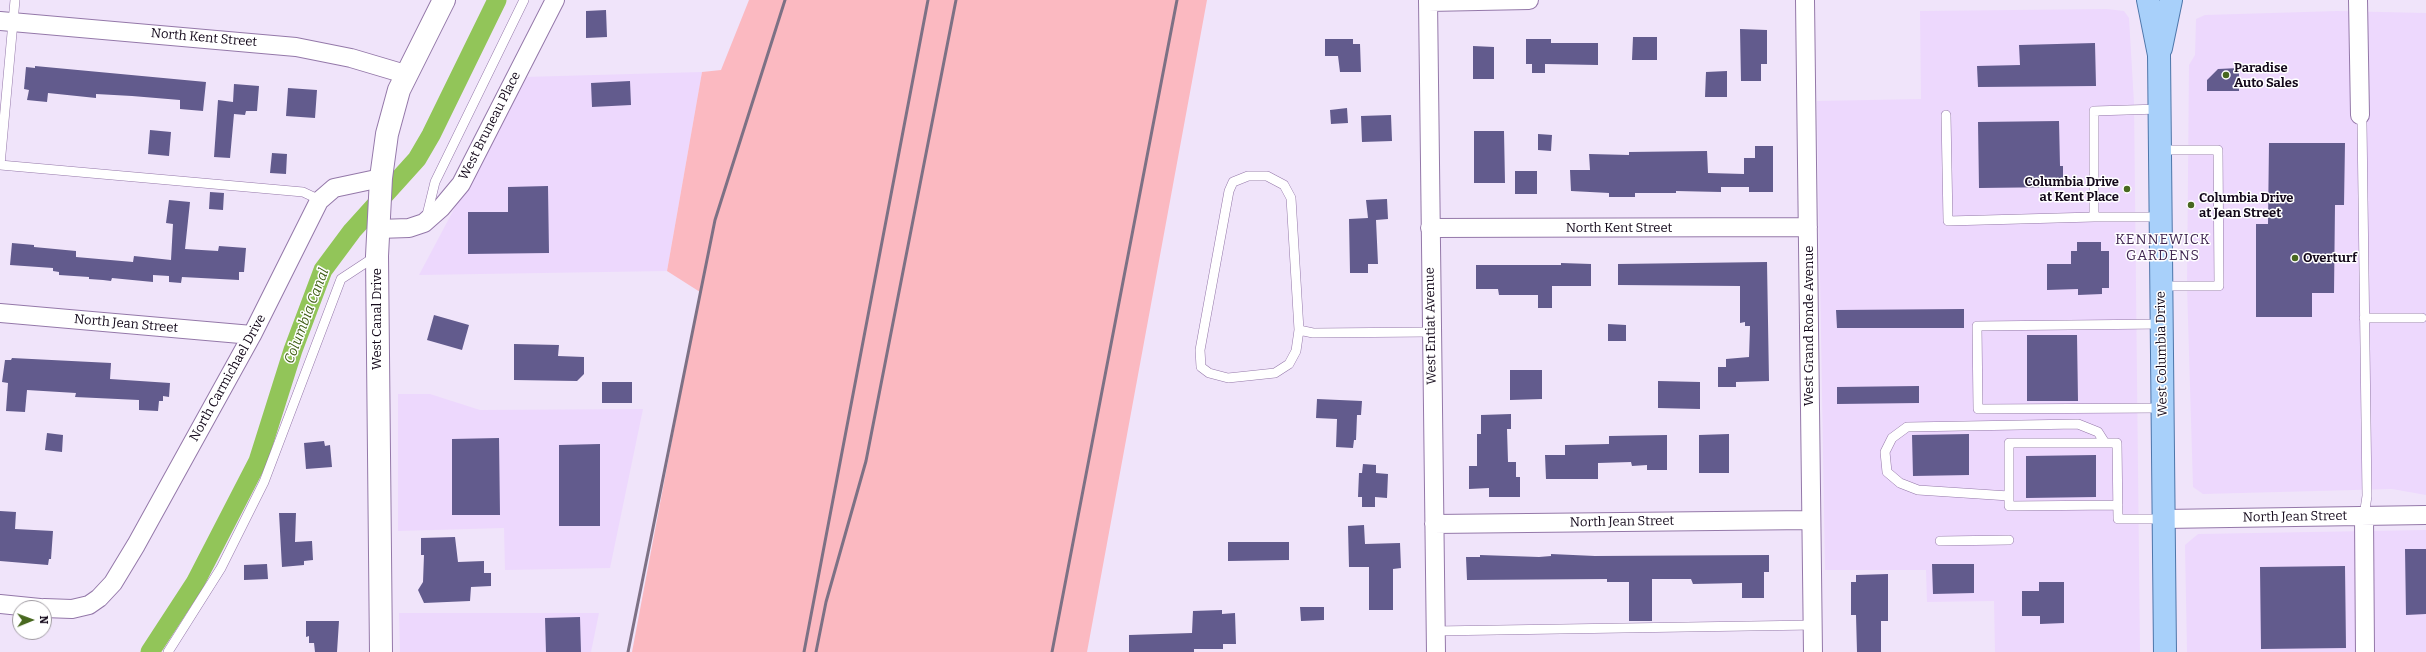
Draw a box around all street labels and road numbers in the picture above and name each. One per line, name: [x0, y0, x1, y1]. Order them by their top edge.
street label: North Kent Street: [150, 26, 258, 50]
street label: West Bruneau Place: [456, 69, 524, 183]
street label: North Kent Street: [1566, 220, 1672, 236]
street label: West Grand Ronde Avenue: [1801, 246, 1817, 406]
street label: West Entiat Avenue: [1422, 267, 1440, 385]
street label: West Canal Drive: [369, 268, 385, 370]
street label: West Columbia Drive: [2153, 291, 2171, 417]
street label: North Jean Street: [73, 312, 179, 336]
street label: North Carmichael Drive: [187, 312, 269, 444]
street label: North Jean Street: [2243, 508, 2347, 526]
street label: North Jean Street: [1570, 513, 1674, 531]

